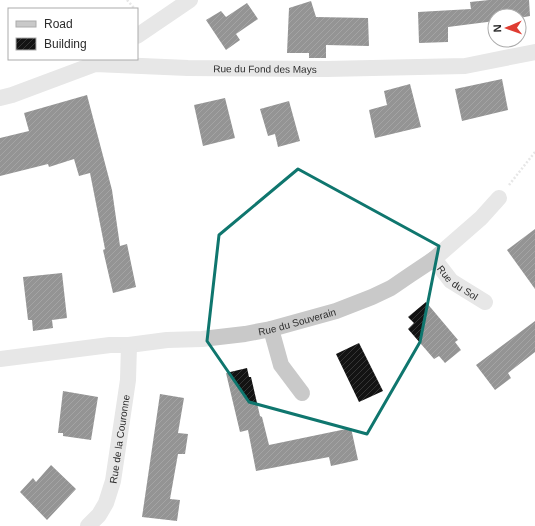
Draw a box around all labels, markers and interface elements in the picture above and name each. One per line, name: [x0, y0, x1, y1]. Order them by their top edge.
legend: [8, 8, 138, 60]
north arrow: [487, 8, 527, 48]
text: Road: [44, 17, 73, 31]
text: N: [491, 24, 503, 33]
text: Building: [44, 37, 87, 51]
street label: Rue du Fond des Mays: [213, 63, 317, 75]
street label: Rue du Sol: [435, 263, 480, 302]
street label: Rue du Souverain: [257, 306, 337, 337]
street label: Rue de la Couronne: [108, 394, 132, 484]

